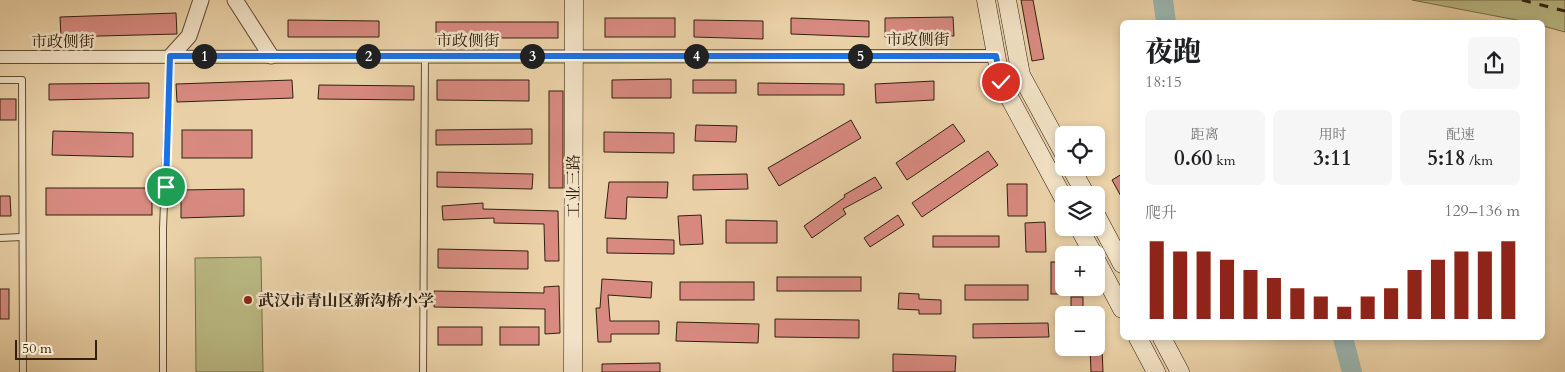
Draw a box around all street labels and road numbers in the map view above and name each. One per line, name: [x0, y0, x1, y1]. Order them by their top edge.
street label: 市政侧街: [886, 29, 950, 51]
street label: 市政侧街: [436, 30, 500, 52]
street label: 市政侧街: [31, 31, 95, 53]
street label: 工业三路: [563, 154, 585, 218]

